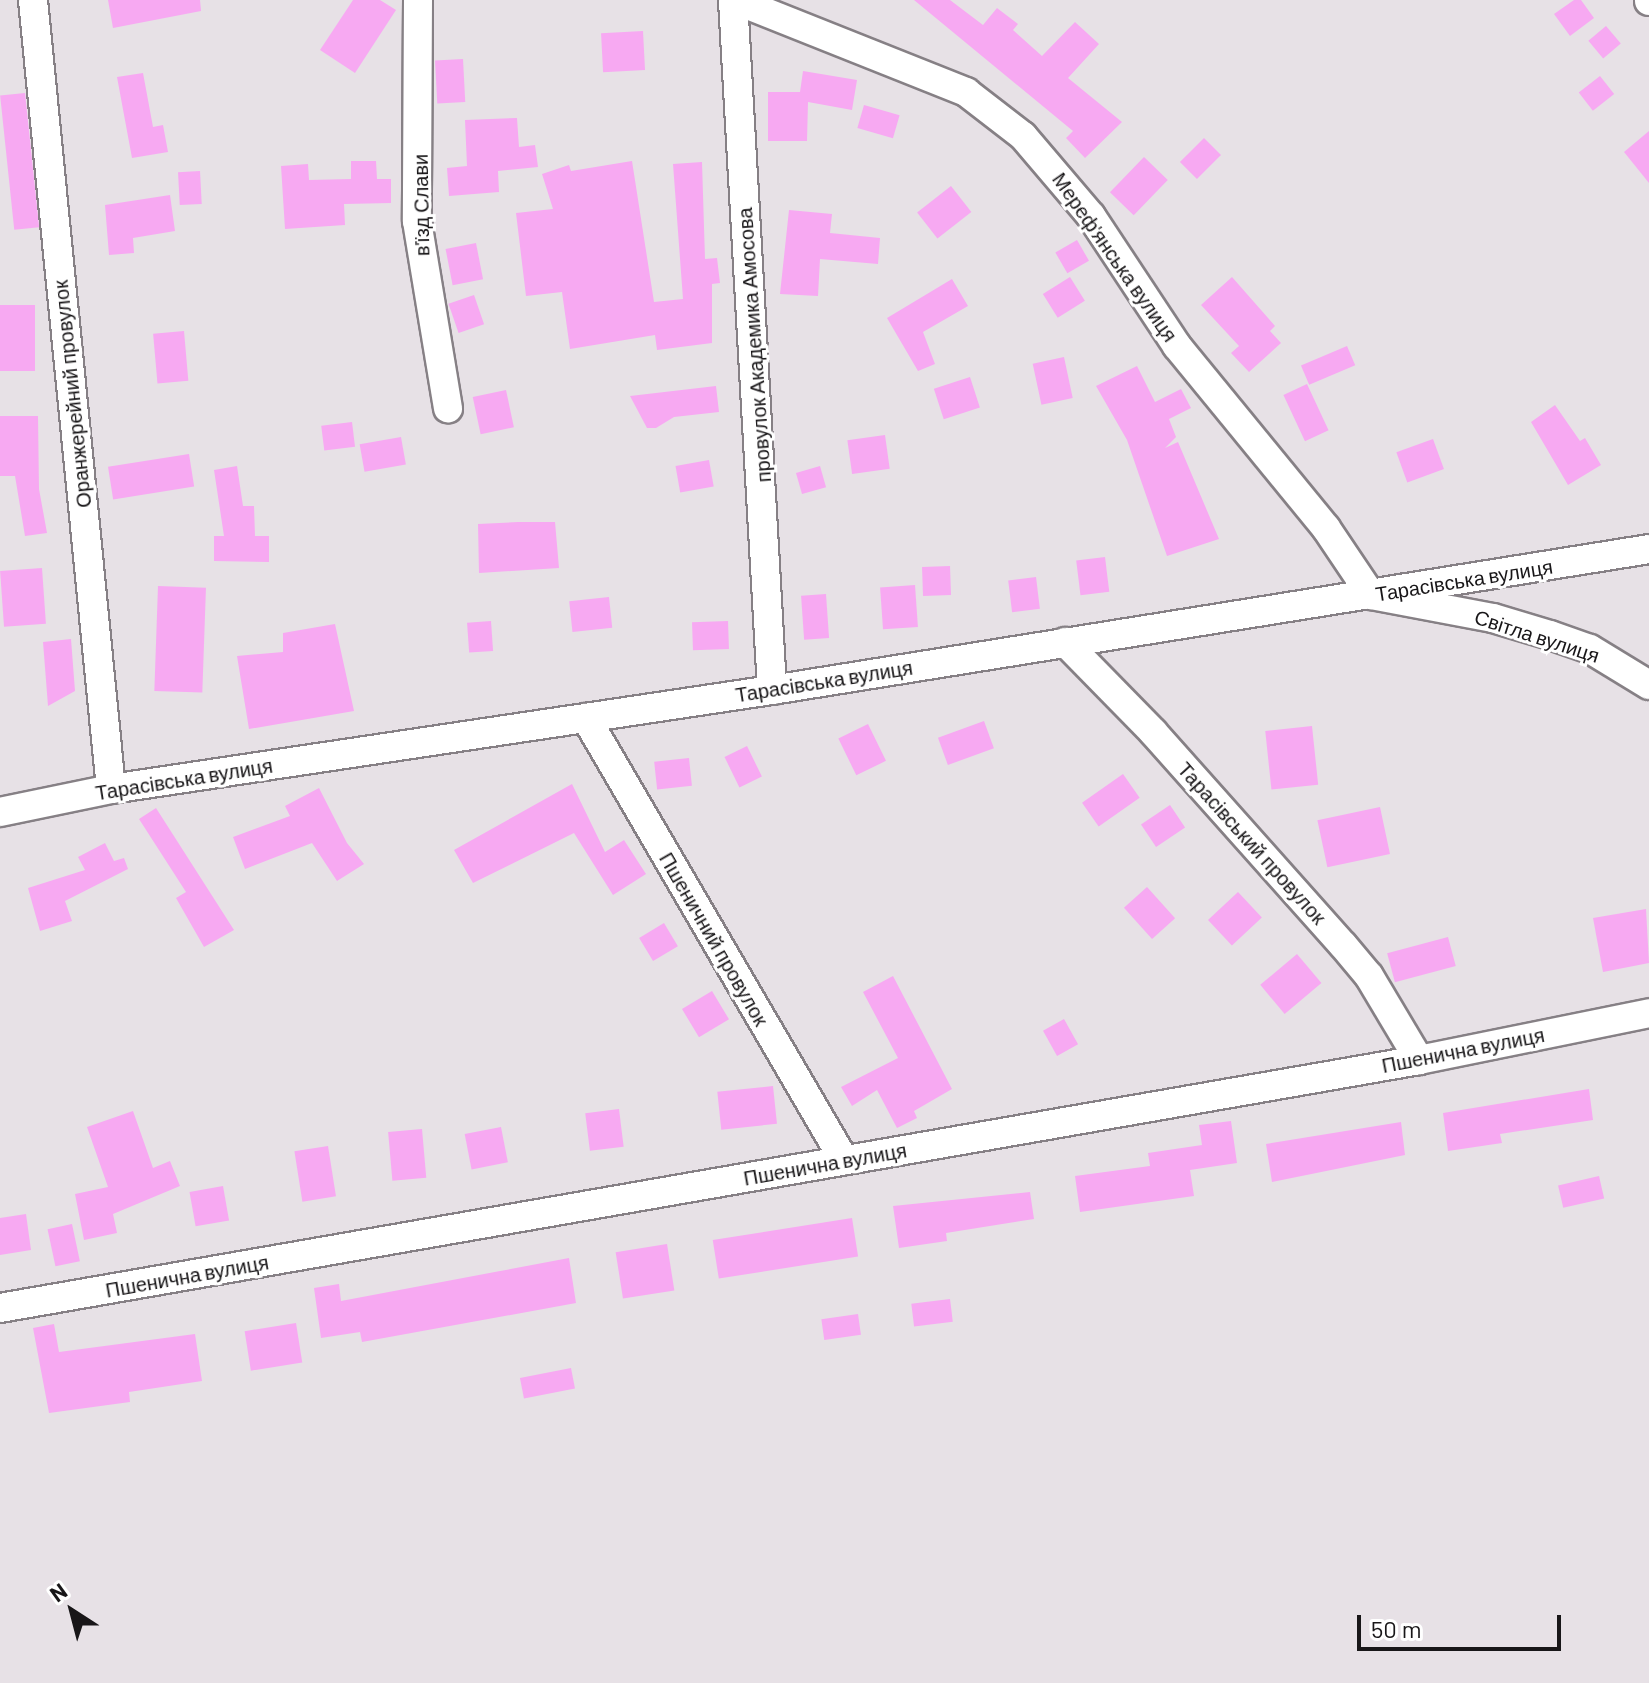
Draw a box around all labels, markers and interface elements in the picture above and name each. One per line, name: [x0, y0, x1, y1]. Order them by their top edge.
street label: в'їзд Слави: [408, 154, 434, 256]
street label: Мереф'янська вулиця: [1048, 168, 1182, 346]
street label: провулок Академика Амосова: [732, 207, 776, 483]
street label: Оранжерейний провулок: [48, 279, 96, 509]
street label: Тарасівська вулиця: [1374, 554, 1554, 606]
street label: Світла вулиця: [1472, 605, 1602, 667]
street label: Тарасівська вулиця: [734, 655, 914, 707]
street label: Тарасівська вулиця: [94, 753, 274, 805]
street label: Тарасівський провулок: [1173, 757, 1331, 929]
street label: Пшеничний провулок: [655, 848, 773, 1030]
street label: Пшенична вулиця: [1380, 1022, 1546, 1078]
street label: Пшенична вулиця: [742, 1138, 908, 1190]
street label: Пшенична вулиця: [104, 1250, 270, 1302]
north arrow: [32, 1571, 112, 1651]
text: N: [44, 1577, 71, 1606]
scale bar: [1361, 1599, 1565, 1649]
text: 50 m: [1371, 1614, 1422, 1643]

